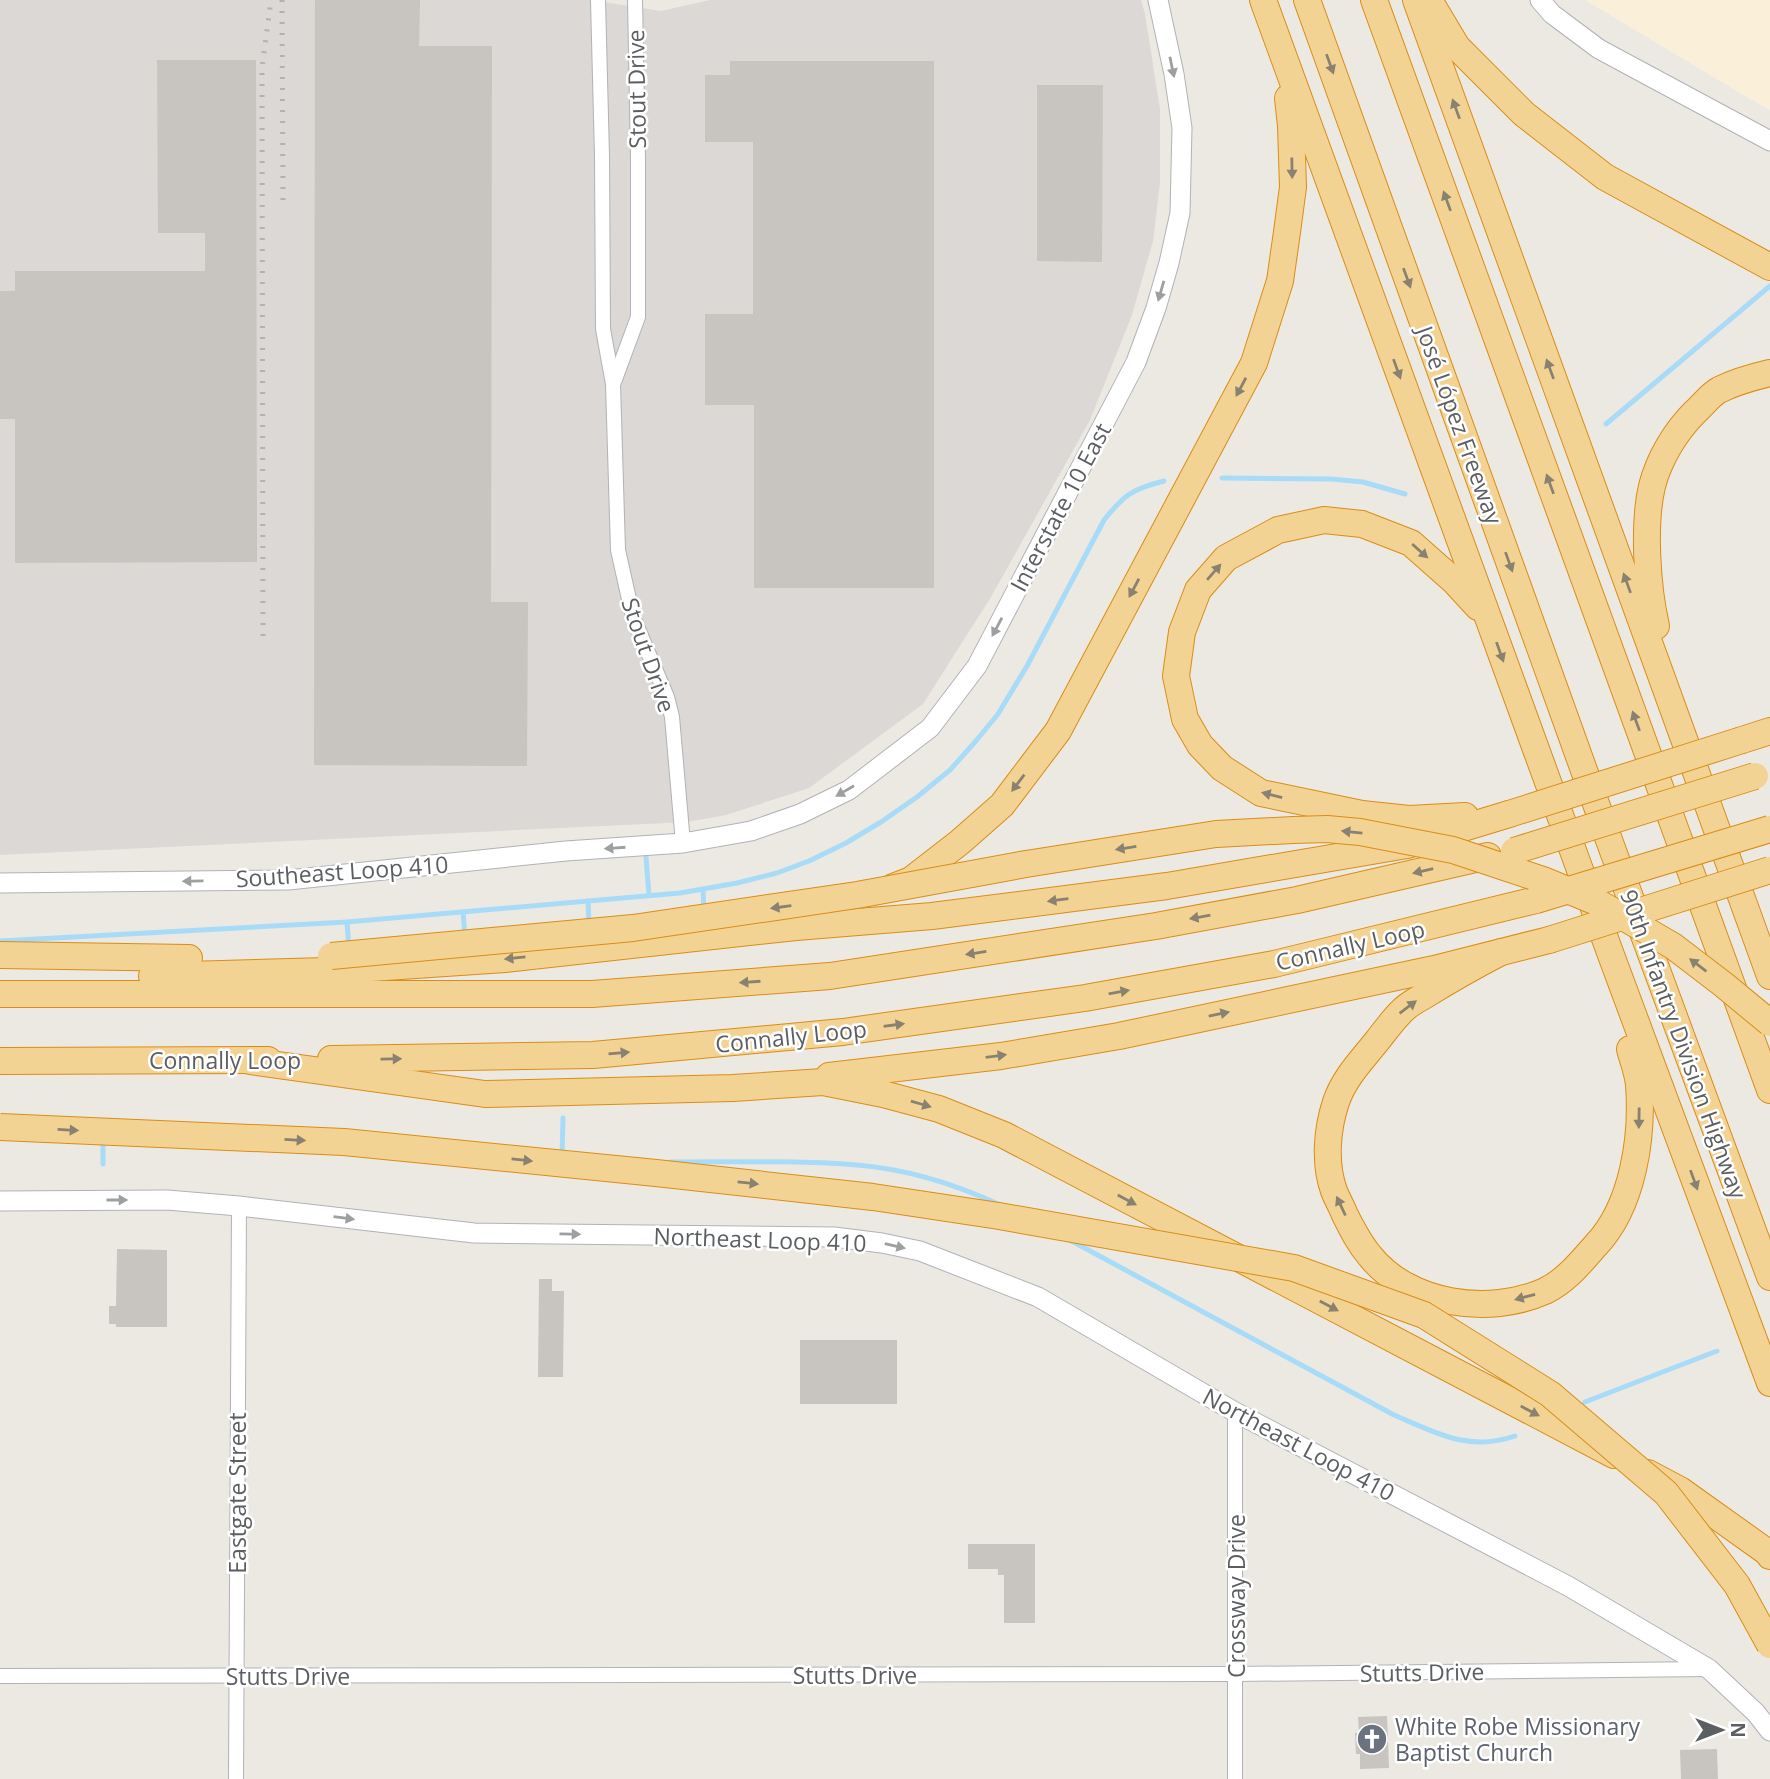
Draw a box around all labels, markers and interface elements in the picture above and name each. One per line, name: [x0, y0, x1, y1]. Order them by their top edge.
street label: Stout Drive: [619, 29, 653, 149]
one-way arrow: [1325, 54, 1336, 75]
one-way arrow: [1167, 56, 1178, 78]
one-way arrow: [1450, 99, 1461, 120]
one-way arrow: [1287, 157, 1298, 179]
one-way arrow: [1441, 190, 1452, 211]
one-way arrow: [1402, 268, 1413, 289]
one-way arrow: [1155, 281, 1165, 302]
street label: José López Freeway: [1409, 320, 1511, 529]
one-way arrow: [1392, 358, 1403, 379]
one-way arrow: [1544, 359, 1555, 380]
one-way arrow: [1235, 377, 1247, 397]
street label: Interstate 10 East: [1002, 417, 1118, 597]
one-way arrow: [1544, 473, 1555, 494]
one-way arrow: [1412, 543, 1429, 559]
one-way arrow: [1504, 551, 1515, 572]
one-way arrow: [1206, 563, 1221, 580]
one-way arrow: [1622, 573, 1633, 594]
one-way arrow: [1128, 578, 1140, 598]
street label: Stout Drive: [614, 593, 684, 717]
one-way arrow: [991, 617, 1003, 637]
one-way arrow: [1494, 641, 1505, 662]
one-way arrow: [1630, 710, 1641, 731]
one-way arrow: [1012, 774, 1026, 792]
one-way arrow: [835, 785, 854, 797]
one-way arrow: [1260, 789, 1282, 800]
one-way arrow: [1341, 826, 1363, 837]
one-way arrow: [604, 843, 626, 854]
one-way arrow: [1115, 843, 1137, 854]
street label: Southeast Loop 410: [235, 848, 449, 894]
one-way arrow: [1412, 866, 1434, 877]
one-way arrow: [182, 875, 204, 887]
street label: 90th Infantry Division Highway: [1613, 885, 1755, 1203]
one-way arrow: [1046, 895, 1068, 906]
one-way arrow: [770, 901, 792, 912]
one-way arrow: [1189, 912, 1211, 923]
street label: Connally Loop: [1272, 912, 1428, 978]
one-way arrow: [965, 948, 987, 959]
one-way arrow: [504, 953, 526, 964]
one-way arrow: [1689, 958, 1707, 972]
one-way arrow: [739, 977, 761, 988]
one-way arrow: [1108, 986, 1130, 997]
one-way arrow: [1399, 1000, 1418, 1014]
one-way arrow: [1208, 1008, 1230, 1019]
street label: Connally Loop: [714, 1012, 868, 1060]
one-way arrow: [883, 1019, 905, 1030]
street label: Connally Loop: [149, 1044, 301, 1076]
one-way arrow: [608, 1047, 630, 1058]
one-way arrow: [985, 1051, 1007, 1062]
one-way arrow: [381, 1053, 403, 1064]
one-way arrow: [911, 1100, 932, 1110]
one-way arrow: [1633, 1107, 1644, 1129]
one-way arrow: [57, 1124, 79, 1135]
one-way arrow: [285, 1134, 307, 1145]
one-way arrow: [511, 1154, 533, 1165]
one-way arrow: [1689, 1169, 1700, 1190]
one-way arrow: [738, 1178, 760, 1189]
one-way arrow: [106, 1194, 128, 1206]
one-way arrow: [1117, 1194, 1137, 1206]
one-way arrow: [1335, 1196, 1347, 1216]
one-way arrow: [333, 1213, 355, 1224]
street label: Northeast Loop 410: [653, 1219, 867, 1259]
one-way arrow: [560, 1228, 582, 1240]
one-way arrow: [884, 1240, 906, 1251]
one-way arrow: [1514, 1292, 1536, 1303]
one-way arrow: [1319, 1300, 1339, 1311]
street label: Northeast Loop 410: [1198, 1380, 1400, 1508]
one-way arrow: [1520, 1406, 1540, 1417]
street label: Eastgate Street: [221, 1412, 253, 1574]
street label: Crossway Drive: [1220, 1514, 1252, 1678]
street label: Stutts Drive: [1359, 1655, 1485, 1689]
street label: Stutts Drive: [793, 1659, 917, 1691]
street label: Stutts Drive: [226, 1660, 350, 1692]
north arrow: [1686, 1695, 1756, 1765]
place label: White Robe Missionary Baptist Church: [1395, 1710, 1641, 1768]
church icon: White Robe Missionary Baptist Church: [1355, 1722, 1389, 1756]
text: N: [1725, 1722, 1751, 1738]

